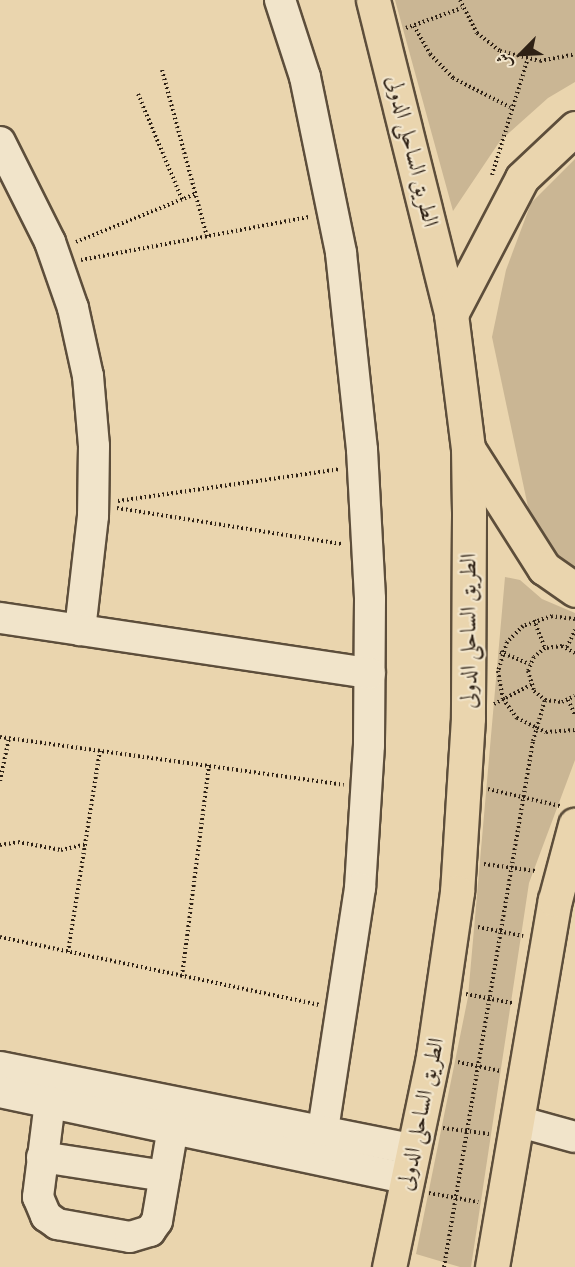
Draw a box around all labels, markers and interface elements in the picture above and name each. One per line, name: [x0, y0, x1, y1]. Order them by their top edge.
north arrow: [491, 24, 551, 84]
text: ش: [492, 50, 516, 73]
street label: الطريق الساحلى الدولى: [381, 72, 445, 230]
street label: الطريق الساحلى الدولى: [455, 553, 481, 709]
street label: الطريق الساحلى الدولى: [391, 1035, 449, 1193]

